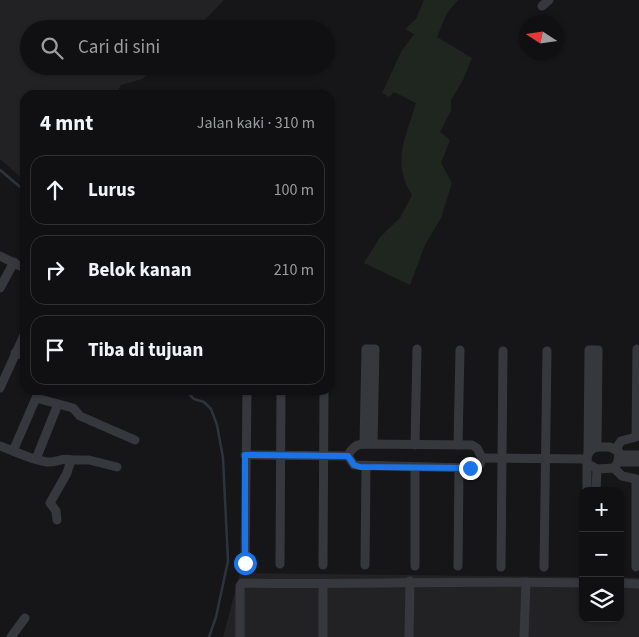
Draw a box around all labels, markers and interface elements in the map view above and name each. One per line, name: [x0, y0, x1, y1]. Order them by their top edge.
north arrow: [519, 15, 564, 60]
search box: [20, 20, 335, 75]
icon: search: [38, 34, 66, 62]
text: Cari di sini: [78, 34, 160, 61]
text: 4 mnt: [40, 108, 93, 138]
text: Jalan kaki · 310 m: [197, 112, 315, 134]
icon: ahead: [41, 176, 69, 204]
text: Lurus: [88, 177, 135, 204]
text: 100 m: [274, 179, 314, 201]
icon: right: [41, 256, 69, 284]
text: Belok kanan: [88, 257, 192, 284]
text: 210 m: [274, 259, 314, 281]
icon: arrive: [41, 336, 69, 364]
text: Tiba di tujuan: [88, 337, 203, 364]
route end: [459, 457, 482, 480]
map controls: [579, 487, 624, 622]
button: +: [579, 487, 624, 532]
button: −: [579, 532, 624, 577]
route start: [234, 552, 257, 575]
button: layers: [579, 577, 624, 622]

